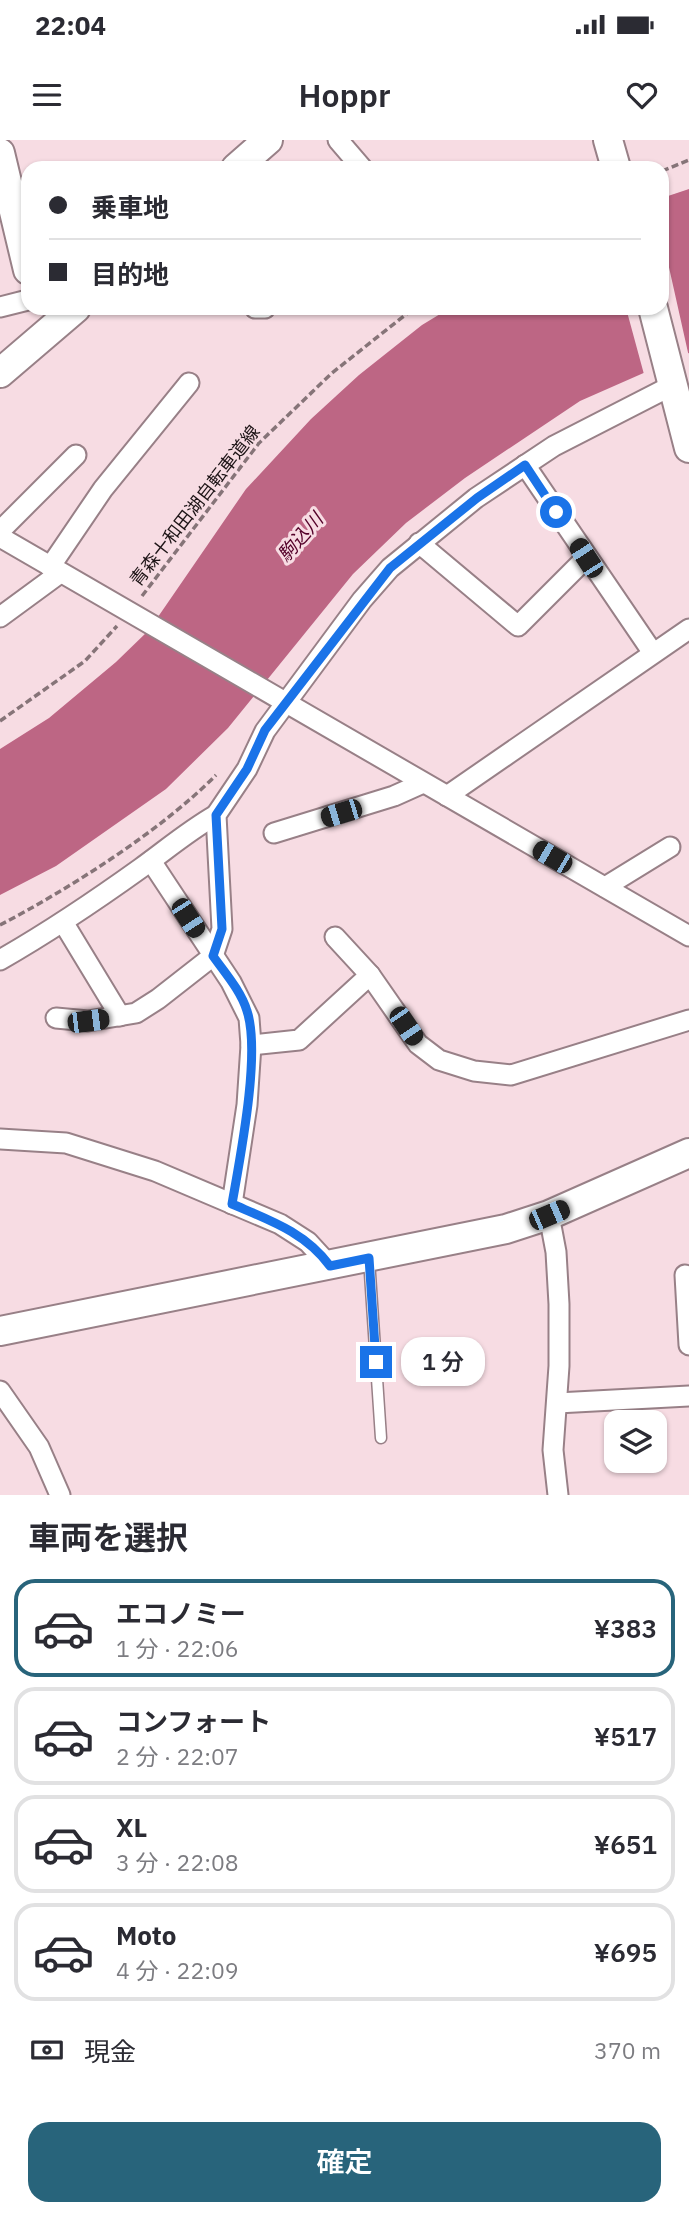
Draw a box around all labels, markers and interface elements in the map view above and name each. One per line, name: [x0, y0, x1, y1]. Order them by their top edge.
text: 22:04: [35, 8, 106, 42]
text: Hoppr: [298, 74, 391, 116]
icon: menu: [28, 76, 66, 114]
icon: heart: [623, 76, 661, 114]
text: 乗車地: [91, 190, 169, 224]
text: 目的地: [91, 257, 169, 291]
street label: 青森十和田湖自転車道線: [125, 421, 265, 591]
route start: [540, 496, 572, 528]
water label: 駒込川: [272, 506, 329, 566]
car: [566, 535, 607, 581]
car: [318, 797, 365, 829]
car: [529, 837, 576, 877]
car: [168, 895, 209, 941]
car: [386, 1003, 427, 1049]
car: [66, 1008, 111, 1034]
car: [526, 1197, 573, 1233]
callout: 1 分: [400, 1338, 485, 1386]
route end: [360, 1346, 392, 1378]
text: 1 分: [422, 1346, 464, 1376]
map controls: [604, 1410, 667, 1473]
button: layers: [604, 1410, 667, 1473]
text: 車両を選択: [28, 1516, 188, 1558]
text: エコノミー: [116, 1596, 246, 1630]
icon: car: [32, 1597, 95, 1660]
text: ¥383: [594, 1611, 657, 1645]
text: 1 分 · 22:06: [116, 1633, 239, 1663]
text: コンフォート: [116, 1704, 271, 1738]
icon: car: [32, 1705, 95, 1768]
text: ¥517: [594, 1719, 657, 1753]
text: 2 分 · 22:07: [116, 1741, 239, 1771]
text: XL: [116, 1810, 147, 1844]
icon: car: [32, 1813, 95, 1876]
text: ¥651: [594, 1827, 657, 1861]
text: 3 分 · 22:08: [116, 1847, 239, 1877]
text: Moto: [116, 1918, 176, 1952]
icon: car: [32, 1921, 95, 1984]
text: ¥695: [594, 1935, 657, 1969]
text: 4 分 · 22:09: [116, 1955, 239, 1985]
icon: cash: [28, 2031, 66, 2069]
text: 現金: [84, 2034, 136, 2068]
text: 370 m: [594, 2035, 661, 2065]
button: 確定: [28, 2122, 661, 2202]

